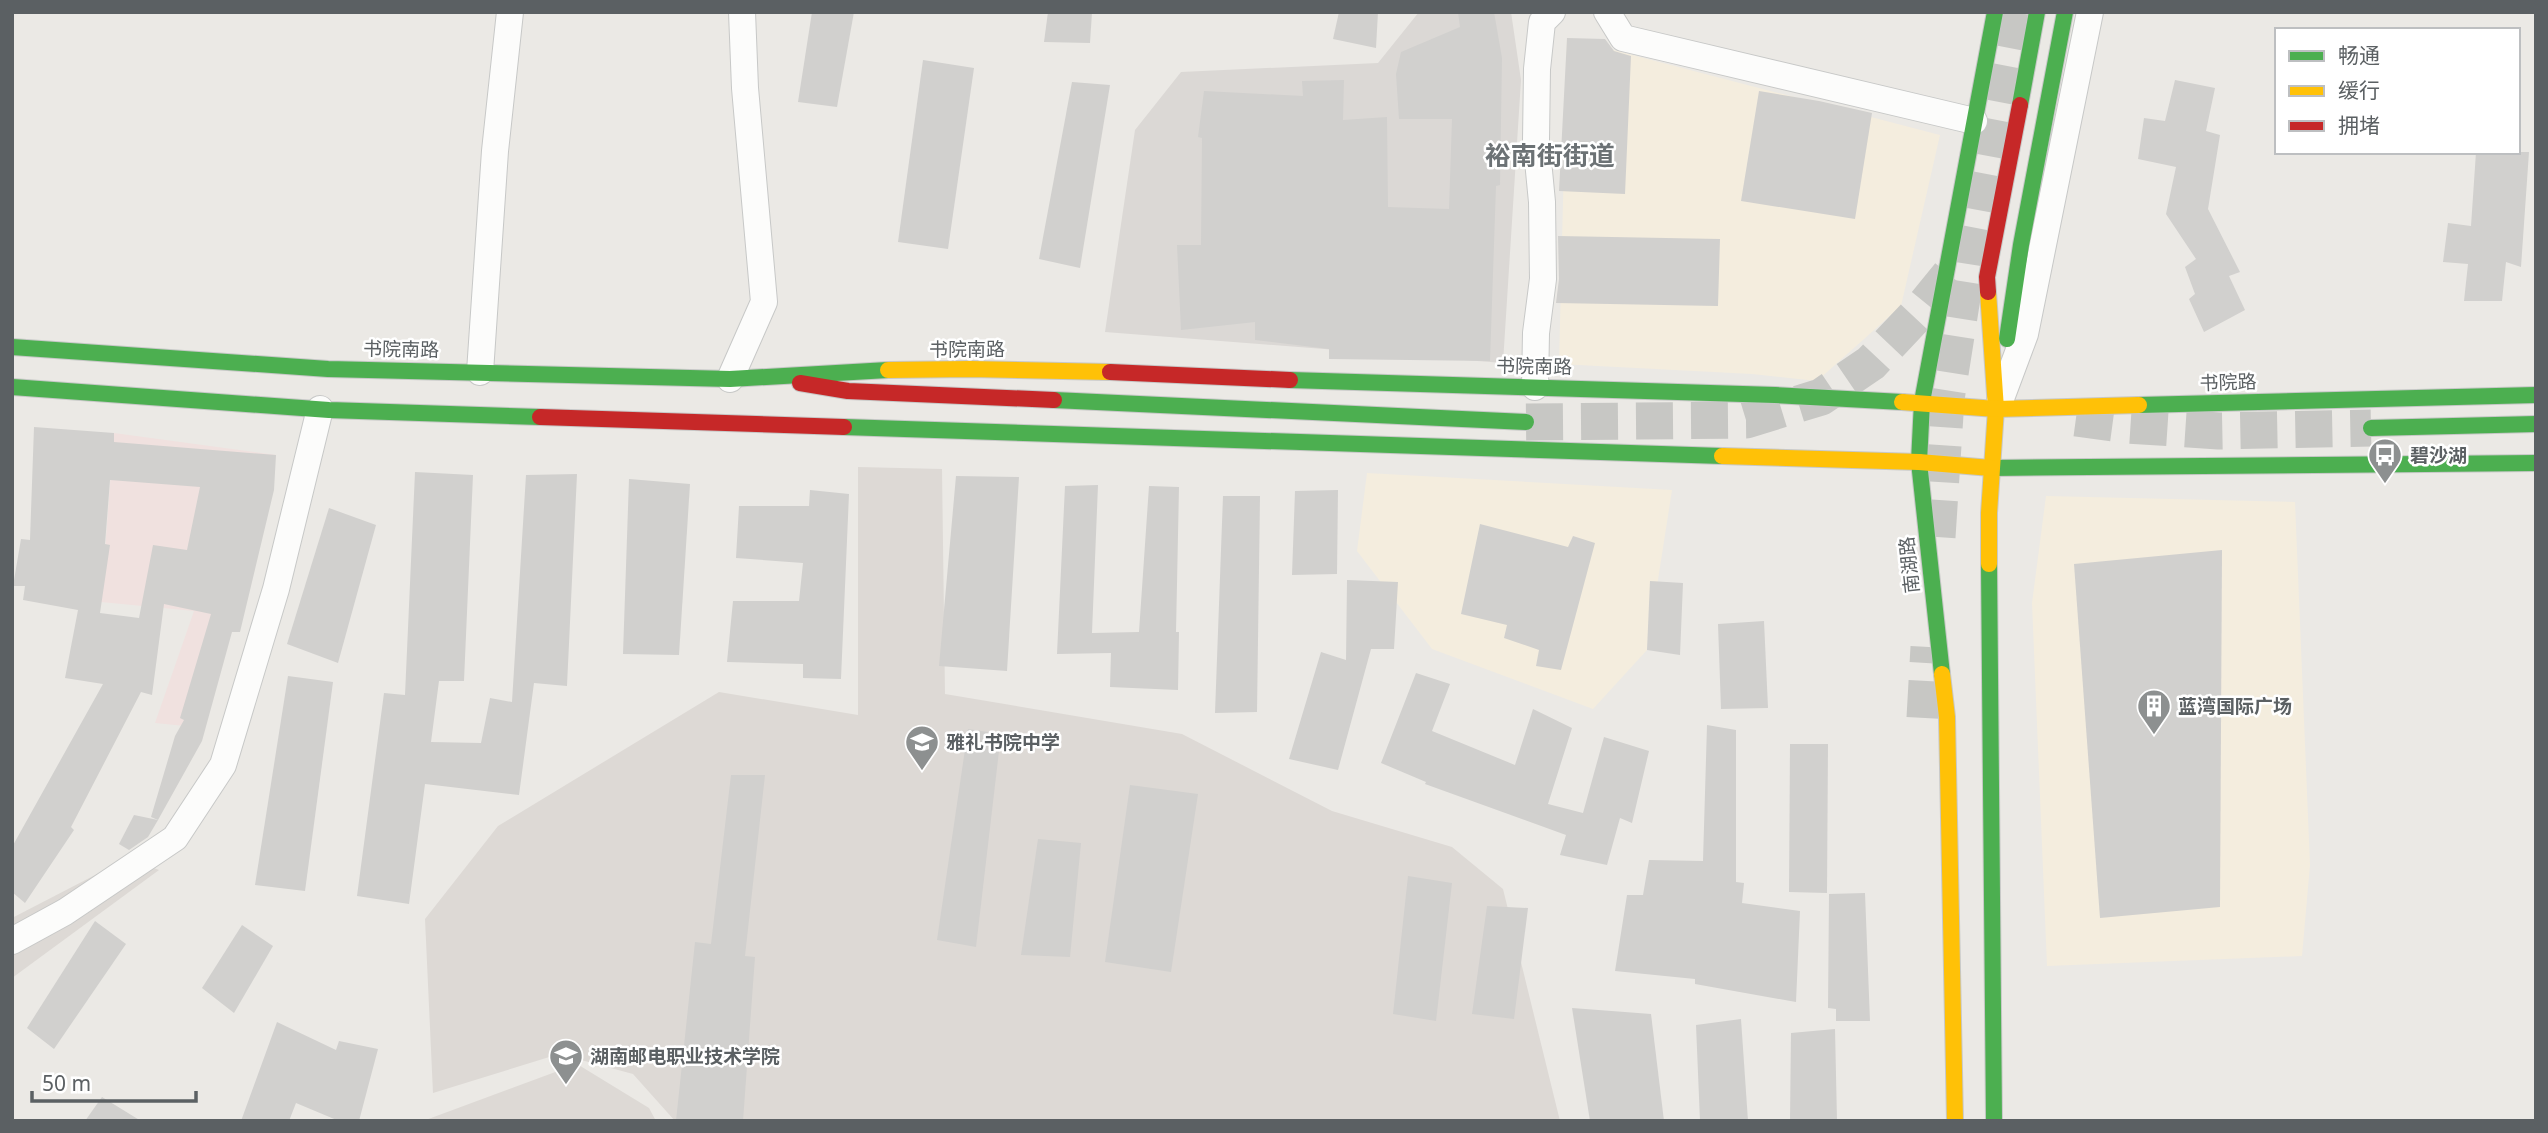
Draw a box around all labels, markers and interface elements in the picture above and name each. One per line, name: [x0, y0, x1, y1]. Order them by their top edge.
legend: [2275, 28, 2520, 154]
text: 畅通: [2338, 41, 2380, 69]
text: 缓行: [2338, 76, 2380, 104]
text: 拥堵: [2338, 111, 2380, 139]
district label: 裕南街街道: [1485, 137, 1615, 173]
street label: 书院南路: [363, 335, 439, 363]
street label: 书院南路: [929, 336, 1005, 362]
street label: 书院南路: [1496, 352, 1572, 380]
street label: 书院路: [2199, 368, 2257, 396]
bus stop icon: 碧沙湖: [2366, 436, 2404, 485]
place label: 碧沙湖: [2410, 442, 2467, 468]
street label: 南湖路: [1893, 535, 1925, 595]
building icon: 蓝湾国际广场: [2135, 687, 2173, 736]
place label: 蓝湾国际广场: [2178, 693, 2292, 719]
school or university icon: 雅礼书院中学: [903, 723, 941, 772]
place label: 雅礼书院中学: [946, 729, 1060, 755]
school or university icon: 湖南邮电职业技术学院: [547, 1037, 585, 1086]
place label: 湖南邮电职业技术学院: [590, 1043, 780, 1069]
scale bar: [32, 1060, 196, 1104]
text: 50 m: [42, 1069, 91, 1097]

